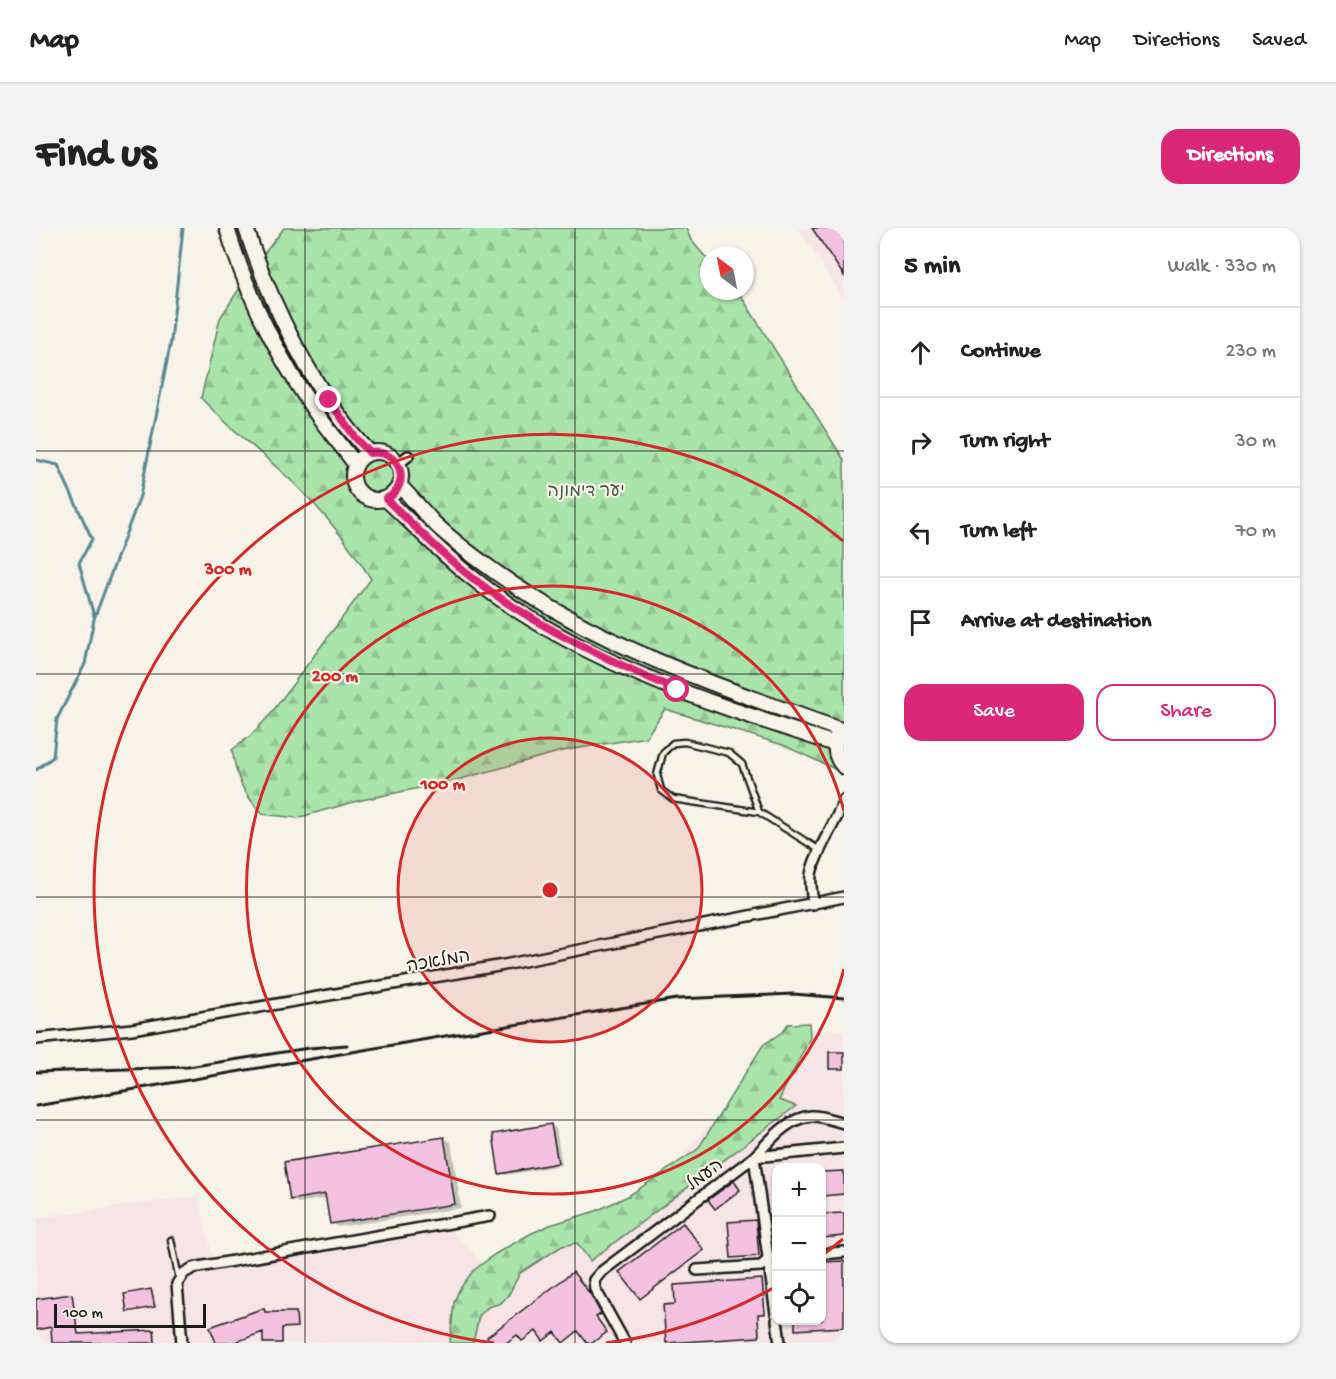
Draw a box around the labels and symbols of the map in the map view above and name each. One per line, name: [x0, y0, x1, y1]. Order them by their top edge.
north arrow: [700, 246, 754, 300]
route end: [315, 386, 341, 412]
park label: יער דימונה: [547, 482, 625, 503]
text: 300 m: [204, 560, 252, 581]
text: 200 m: [312, 667, 358, 688]
route start: [663, 676, 689, 702]
text: 100 m: [420, 775, 466, 796]
centre of rings: [540, 880, 560, 900]
street label: המלאכה: [405, 946, 472, 978]
street label: העמל: [682, 1154, 728, 1197]
scale bar: [54, 1301, 206, 1328]

